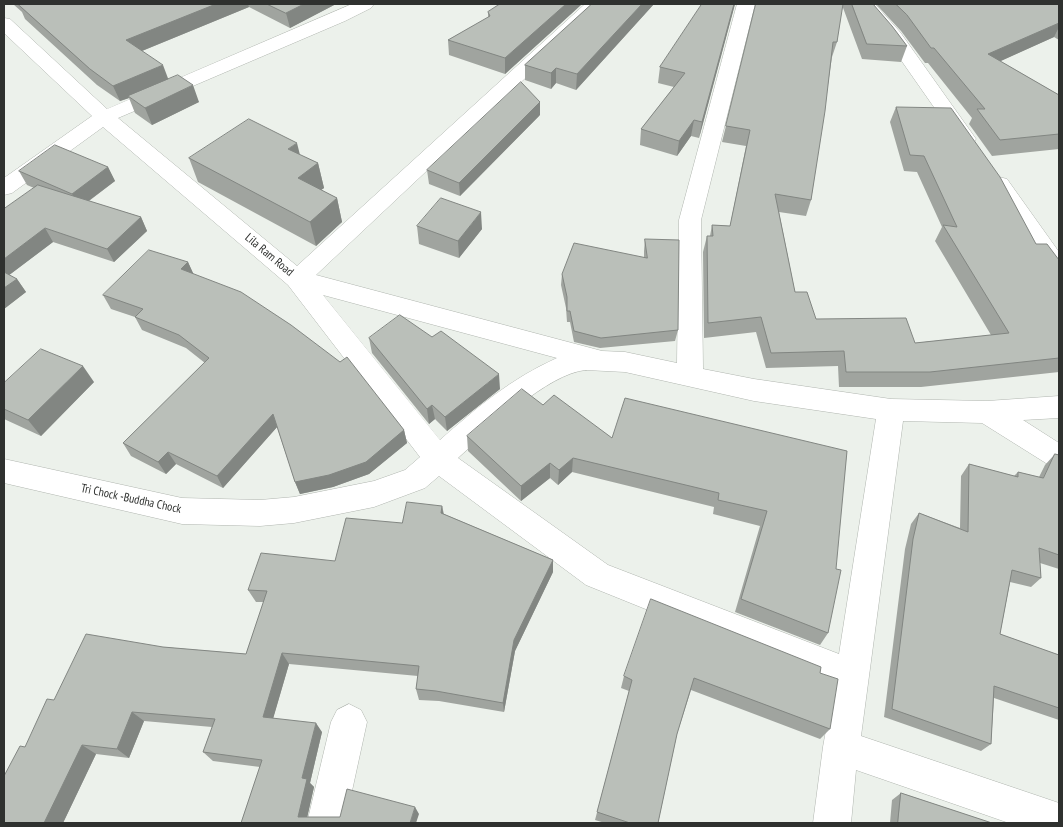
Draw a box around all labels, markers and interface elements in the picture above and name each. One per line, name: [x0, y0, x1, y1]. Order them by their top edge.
street label: Lila Ram Road: [242, 230, 296, 280]
street label: Tri Chock -Buddha Chock: [79, 481, 183, 517]

